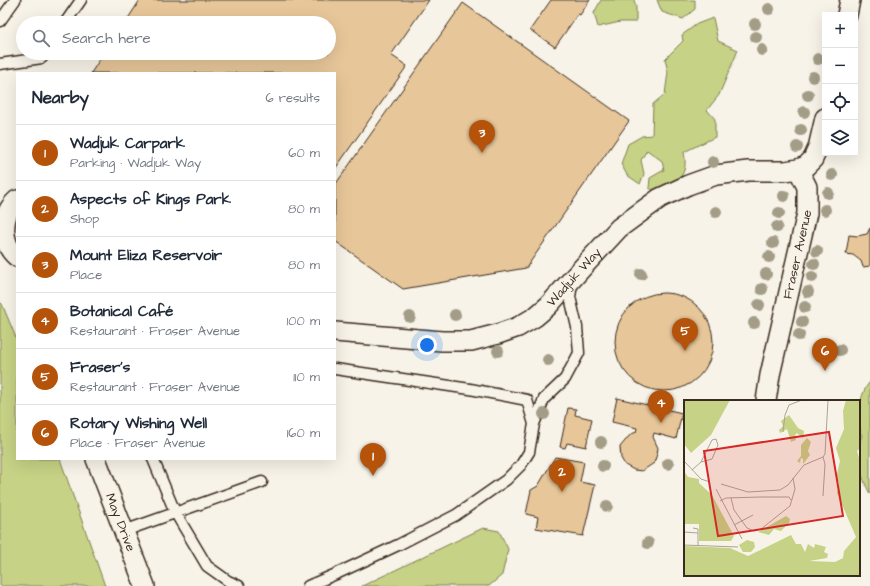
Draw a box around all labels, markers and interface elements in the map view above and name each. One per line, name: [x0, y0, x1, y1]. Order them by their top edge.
map controls: [822, 12, 858, 156]
button: +: [822, 12, 858, 48]
search box: [16, 16, 336, 60]
icon: search: [30, 27, 52, 49]
text: Search here: [62, 28, 151, 49]
button: −: [822, 48, 858, 84]
button: locate: [822, 84, 858, 120]
text: Nearby: [32, 86, 89, 110]
text: 6 results: [265, 89, 320, 107]
pin: 3: [469, 120, 495, 153]
button: layers: [822, 120, 858, 156]
text: Wadjuk Carpark: [70, 133, 185, 154]
text: 1: [44, 144, 46, 162]
text: 60 m: [288, 144, 320, 162]
text: Parking · Wadjuk Way: [70, 154, 201, 172]
text: Aspects of Kings Park: [70, 189, 231, 210]
text: 2: [41, 200, 49, 218]
text: 80 m: [288, 200, 320, 218]
street label: Fraser Avenue: [779, 208, 816, 301]
text: Shop: [70, 210, 99, 228]
street label: Wadjuk Way: [543, 244, 606, 311]
text: Mount Eliza Reservoir: [70, 245, 222, 266]
text: 3: [42, 256, 48, 274]
text: 80 m: [288, 256, 320, 274]
text: Place: [70, 266, 102, 284]
text: Botanical Café: [70, 301, 173, 322]
text: 4: [41, 312, 49, 330]
text: 100 m: [287, 312, 320, 330]
pin: 5: [672, 318, 698, 351]
text: Restaurant · Fraser Avenue: [70, 322, 240, 340]
your location: [417, 335, 437, 355]
pin: 6: [812, 338, 838, 371]
text: Fraser's: [70, 357, 130, 378]
text: 5: [40, 368, 50, 386]
text: 110 m: [293, 368, 320, 386]
text: Restaurant · Fraser Avenue: [70, 378, 240, 396]
pin: 4: [648, 390, 674, 423]
inset map: [684, 400, 860, 576]
text: Rotary Wishing Well: [70, 413, 207, 434]
text: 6: [41, 424, 49, 442]
text: 160 m: [287, 424, 320, 442]
text: Place · Fraser Avenue: [70, 434, 205, 452]
pin: 1: [360, 443, 386, 476]
pin: 2: [549, 459, 575, 492]
street label: May Drive: [101, 491, 140, 554]

